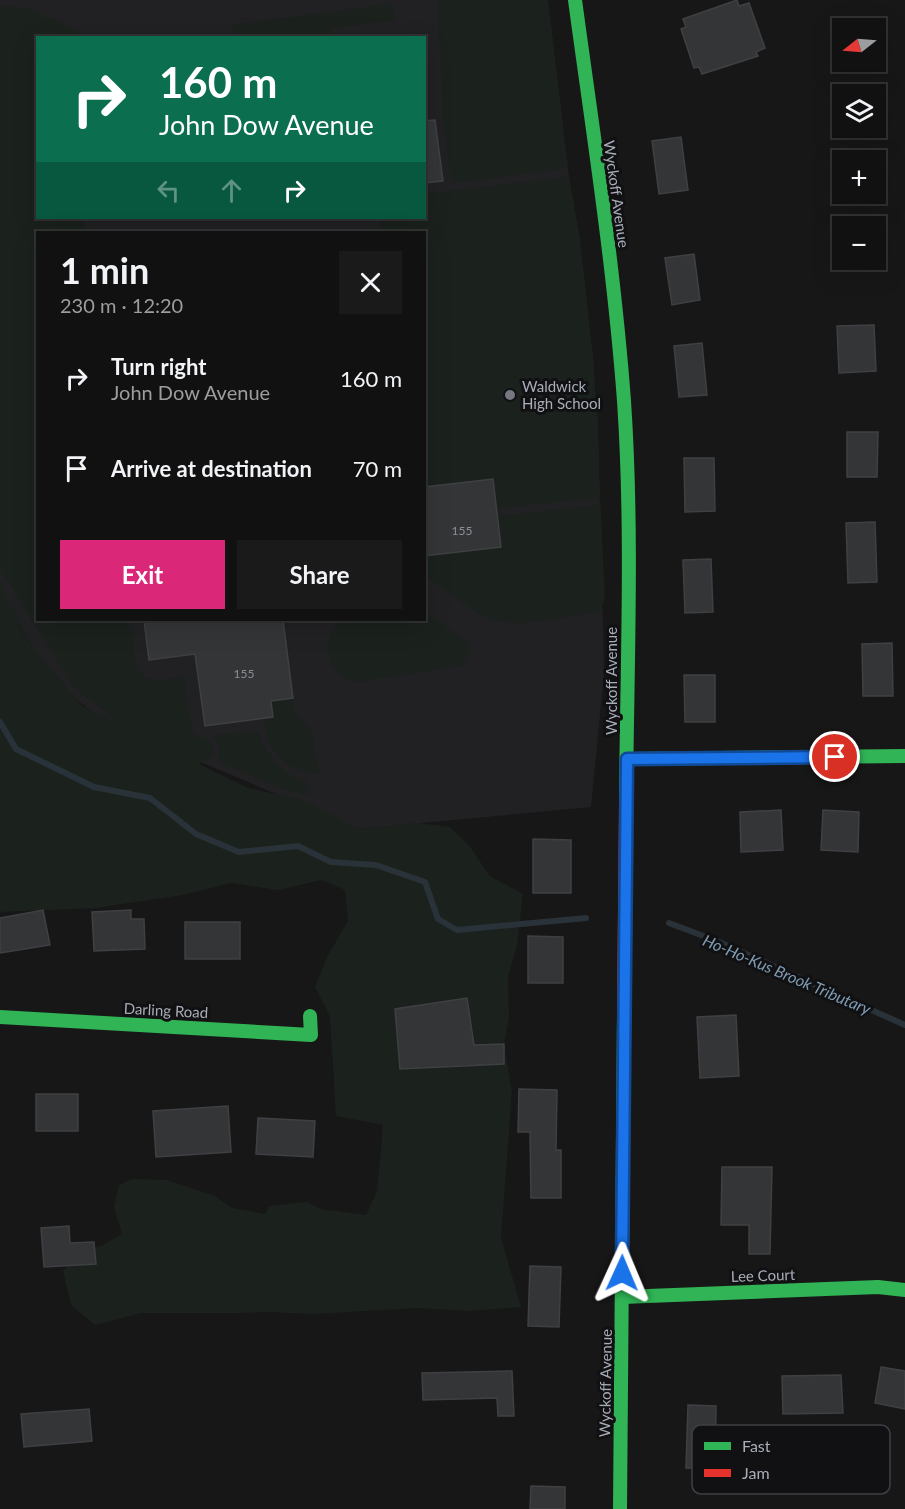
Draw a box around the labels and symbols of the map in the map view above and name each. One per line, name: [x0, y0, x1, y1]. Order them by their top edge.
north arrow: [832, 18, 886, 72]
street label: Wyckoff Avenue: [601, 139, 633, 249]
place label: Waldwick High School: [522, 377, 601, 412]
marker: Waldwick High School: [503, 388, 517, 402]
house number: 155: [452, 523, 472, 538]
street label: Wyckoff Avenue: [602, 627, 620, 735]
house number: 155: [234, 666, 254, 681]
pin: [809, 731, 860, 782]
water label: Ho-Ho-Kus Brook Tributary: [700, 930, 874, 1018]
street label: Darling Road: [123, 999, 209, 1021]
position arrow: [590, 1241, 654, 1305]
street label: Lee Court: [730, 1265, 796, 1285]
street label: Wyckoff Avenue: [595, 1329, 615, 1437]
legend: [692, 1425, 890, 1494]
text: Fast: [742, 1436, 771, 1455]
text: Jam: [742, 1463, 770, 1482]

